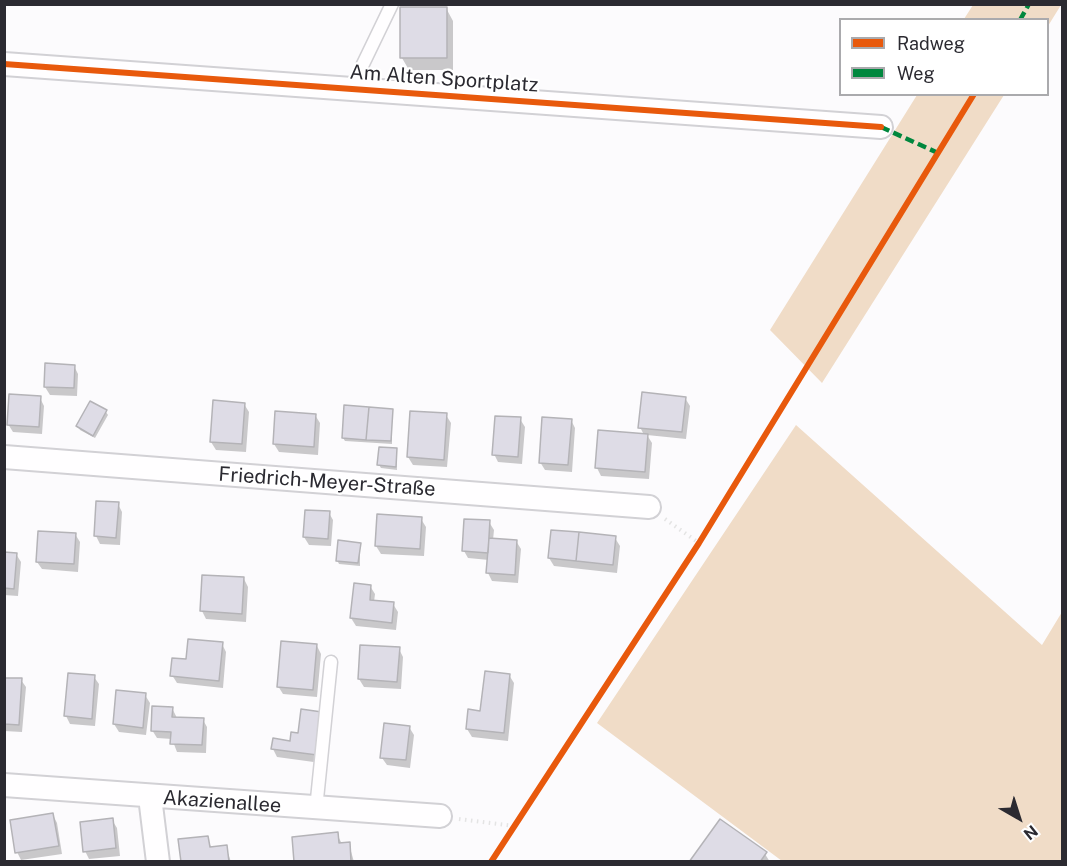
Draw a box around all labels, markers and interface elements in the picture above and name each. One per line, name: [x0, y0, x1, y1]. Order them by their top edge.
legend: [839, 18, 1049, 96]
text: Radweg: [897, 33, 965, 54]
street label: Am Alten Sportplatz: [349, 60, 539, 98]
text: Weg: [897, 63, 935, 84]
street label: Friedrich-Meyer-Straße: [218, 462, 436, 502]
street label: Akazienallee: [162, 786, 282, 818]
north arrow: [989, 788, 1049, 848]
text: N: [1020, 821, 1041, 844]

